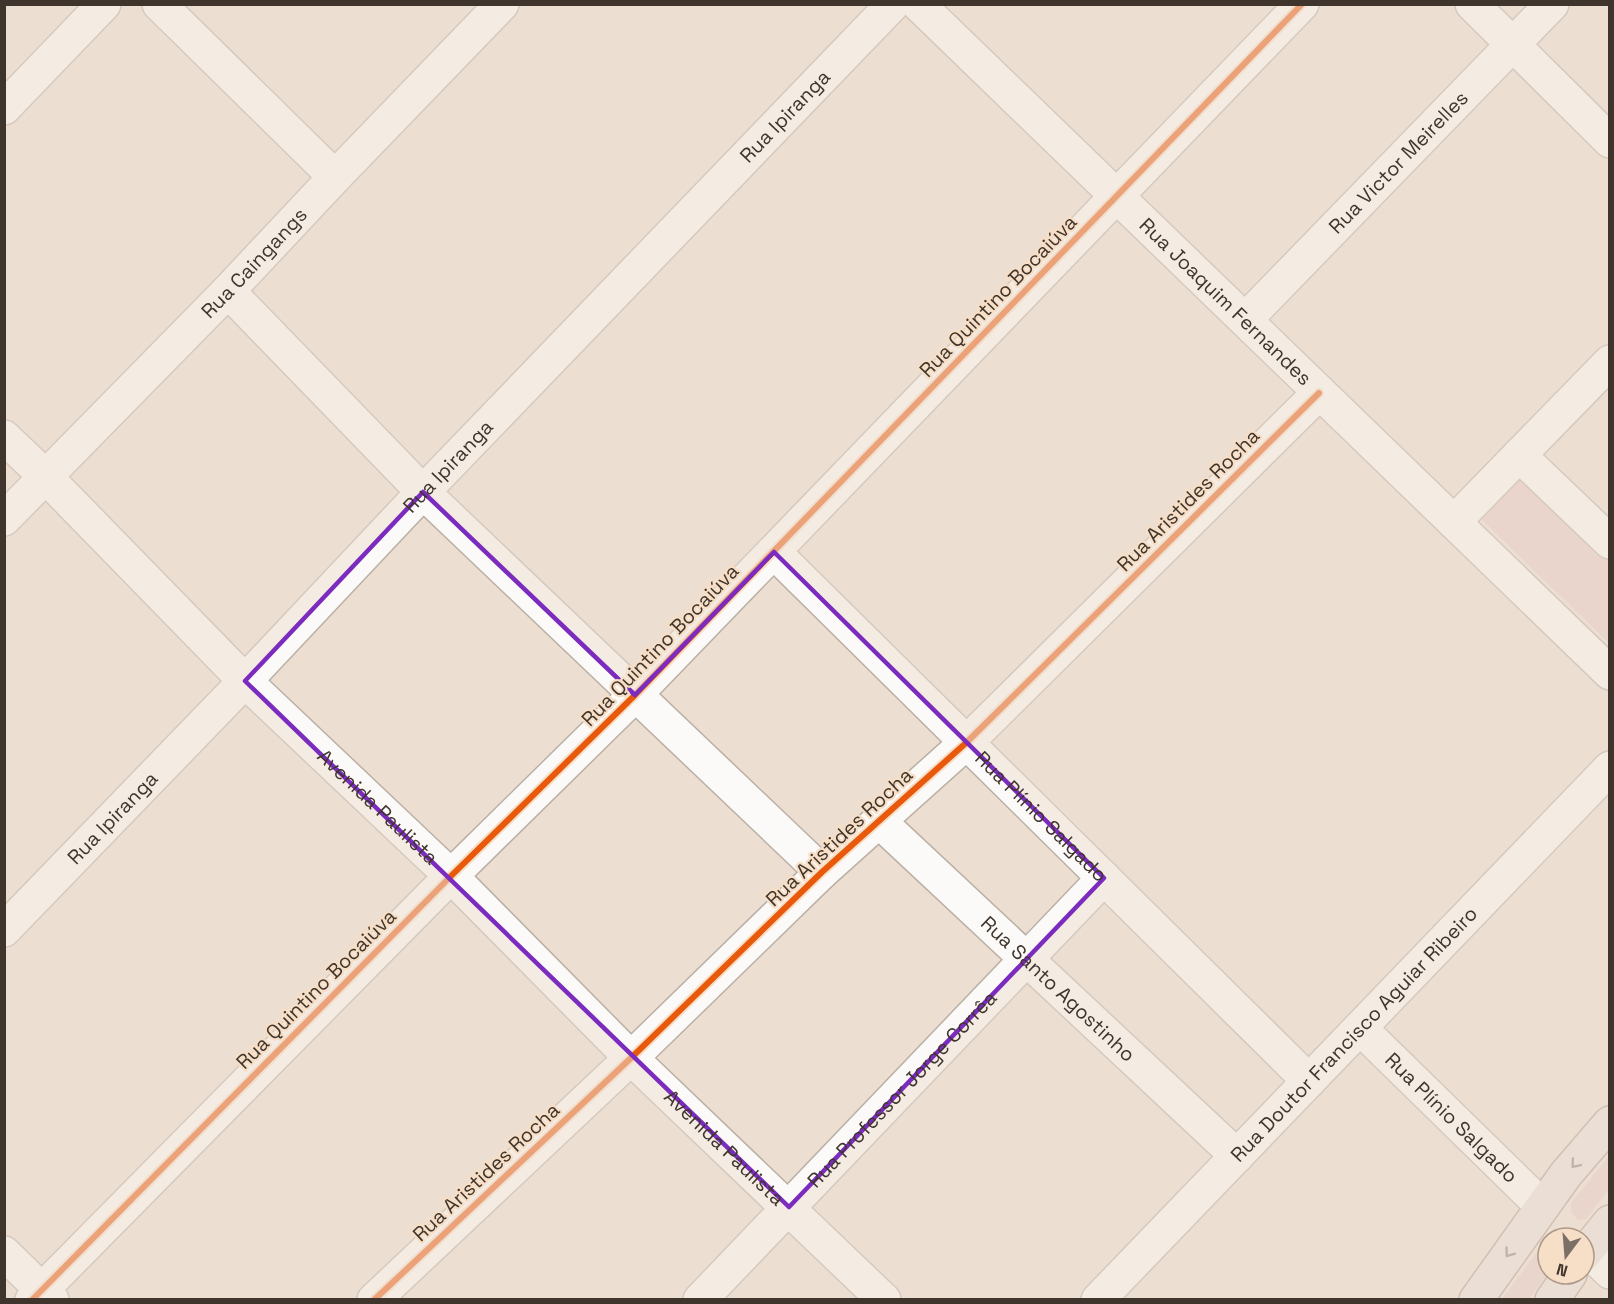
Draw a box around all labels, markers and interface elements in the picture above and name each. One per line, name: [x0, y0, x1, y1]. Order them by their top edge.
street label: Rua Ipiranga: [734, 64, 836, 168]
street label: Rua Victor Meirelles: [1323, 85, 1474, 239]
street label: Rua Caingangs: [196, 202, 313, 324]
street label: Rua Quintino Bocaiúva: [914, 209, 1082, 383]
street label: Rua Joaquim Fernandes: [1134, 212, 1318, 391]
street label: Rua Ipiranga: [397, 414, 499, 518]
street label: Rua Aristides Rocha: [1111, 423, 1265, 577]
street label: Rua Quintino Bocaiúva: [576, 558, 744, 732]
street label: Avenida Paulista: [312, 743, 444, 870]
street label: Rua Plínio Salgado: [970, 745, 1113, 888]
street label: Rua Aristides Rocha: [760, 762, 918, 912]
street label: Rua Ipiranga: [62, 766, 163, 870]
street label: Rua Doutor Francisco Aguiar Ribeiro: [1225, 901, 1483, 1168]
street label: Rua Quintino Bocaiúva: [230, 903, 402, 1075]
street label: Rua Santo Agostinho: [975, 910, 1141, 1067]
street label: Rua Professor Jorge Corrêa: [802, 985, 1002, 1193]
street label: Rua Plínio Salgado: [1379, 1047, 1524, 1188]
street label: Avenida Paulista: [659, 1084, 790, 1211]
street label: Rua Aristides Rocha: [407, 1097, 565, 1247]
one-way arrow: [1571, 1157, 1582, 1168]
north arrow: [1536, 1226, 1596, 1286]
one-way arrow: [1505, 1246, 1516, 1257]
text: N: [1554, 1258, 1570, 1282]

